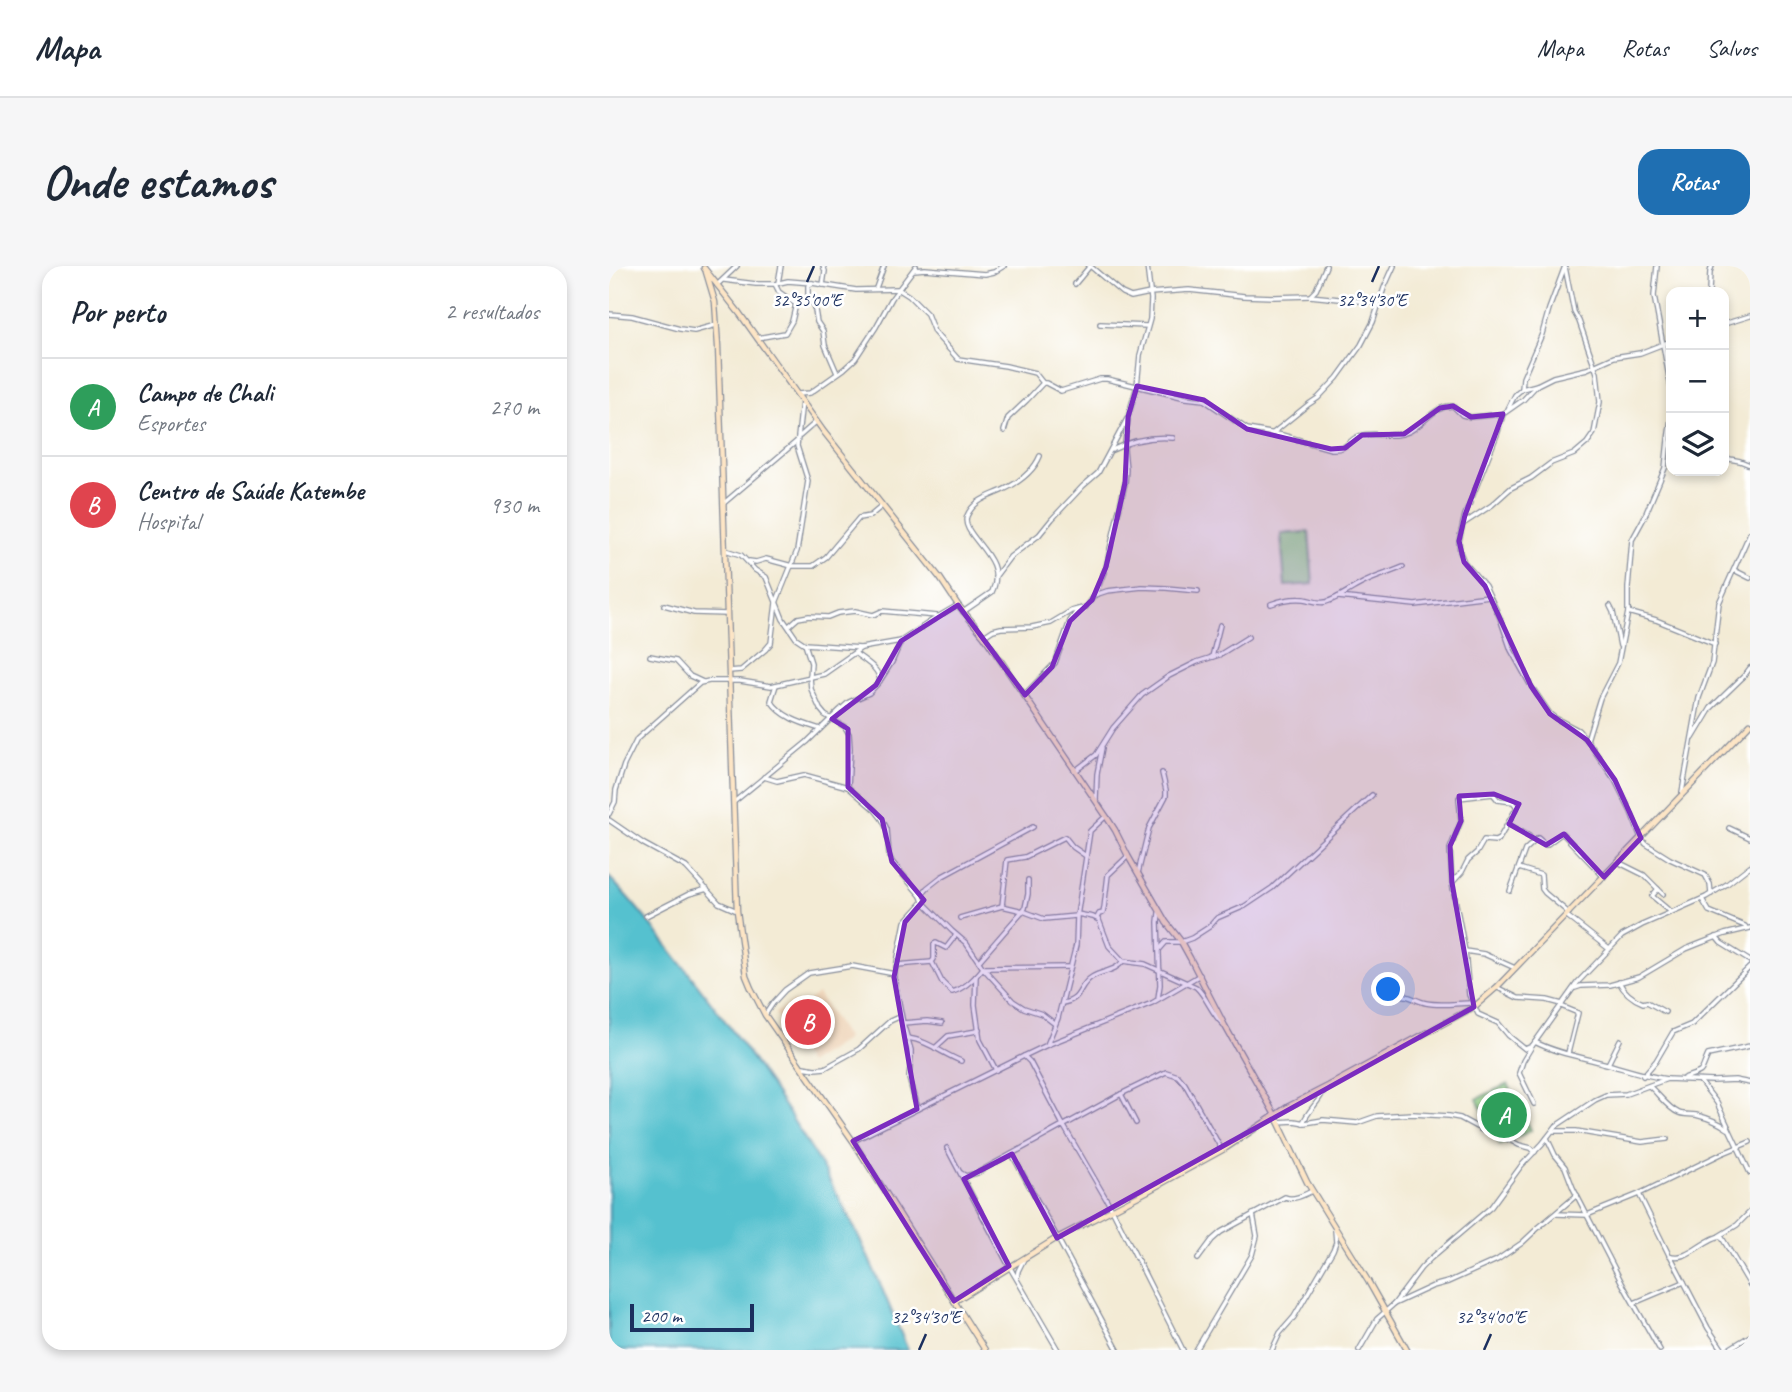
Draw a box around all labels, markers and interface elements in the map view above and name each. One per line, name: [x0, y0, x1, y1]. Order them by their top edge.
text: Mapa: [35, 27, 100, 69]
text: Mapa: [1537, 33, 1584, 63]
text: Rotas: [1622, 33, 1668, 63]
text: Salvos: [1706, 33, 1757, 63]
button: Rotas: [1638, 149, 1750, 215]
text: Onde estamos: [42, 151, 272, 213]
map controls: [1666, 287, 1729, 476]
button: +: [1666, 287, 1729, 350]
text: 32°35'00"E: [772, 289, 844, 311]
text: 32°34'30"E: [1337, 289, 1409, 311]
text: Por perto: [70, 293, 165, 331]
text: 2 resultados: [445, 297, 539, 326]
button: −: [1666, 350, 1729, 413]
text: Campo de Chali: [137, 376, 273, 409]
text: A: [87, 393, 99, 422]
text: 270 m: [490, 393, 539, 422]
text: Esportes: [137, 409, 205, 438]
button: layers: [1666, 413, 1729, 476]
text: Centro de Saúde Katembe: [137, 474, 364, 507]
text: B: [87, 491, 99, 520]
text: 930 m: [490, 491, 539, 520]
text: Hospital: [137, 507, 200, 536]
your location: [1371, 972, 1405, 1006]
pin: B: [785, 996, 831, 1048]
pin: A: [1481, 1089, 1527, 1141]
scale bar: [630, 1301, 754, 1333]
text: 200 m: [641, 1304, 682, 1328]
text: 32°34'30"E: [891, 1306, 963, 1328]
text: 32°34'00"E: [1456, 1306, 1528, 1328]

